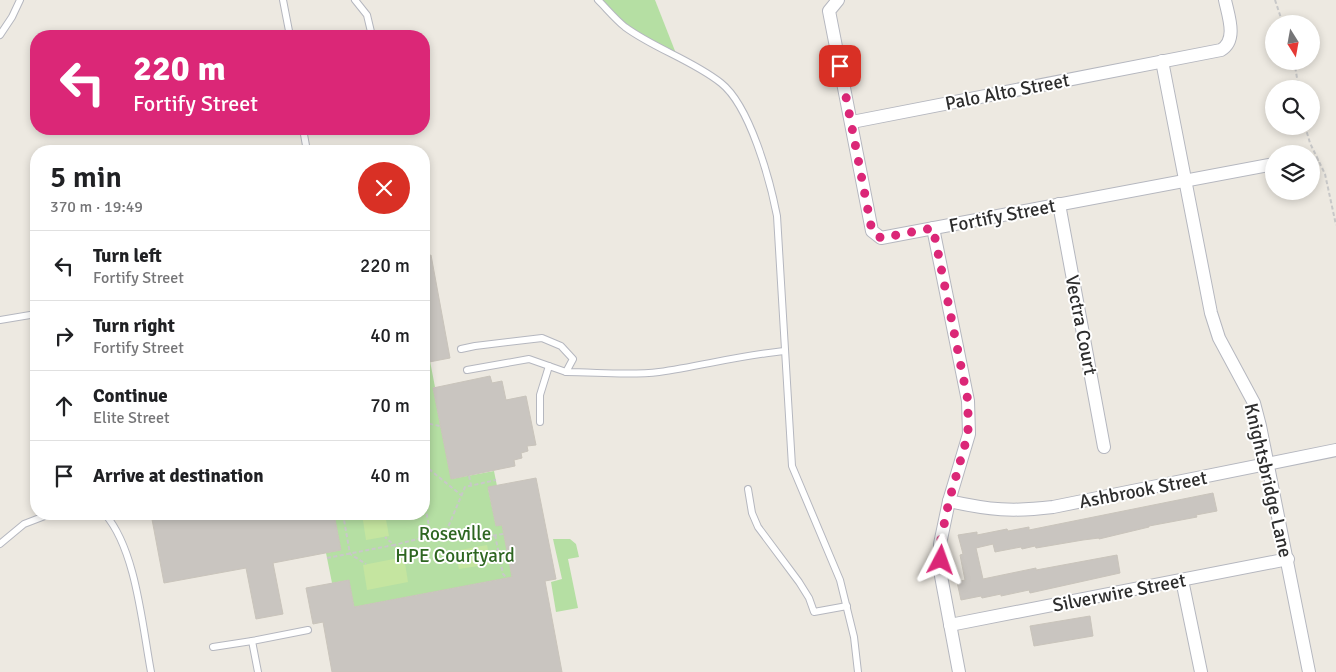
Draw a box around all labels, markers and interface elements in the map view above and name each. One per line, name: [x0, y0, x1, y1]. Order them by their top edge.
north arrow: [1265, 15, 1320, 70]
map controls: [1265, 15, 1320, 200]
pin: [819, 45, 861, 87]
text: 220 m: [133, 47, 226, 90]
icon: left: [50, 50, 115, 115]
icon: arrive: [826, 52, 854, 80]
street label: Palo Alto Street: [943, 68, 1072, 116]
button: search: [1265, 80, 1320, 135]
text: Fortify Street: [133, 90, 258, 117]
button: layers: [1265, 145, 1320, 200]
text: 5 min: [50, 159, 122, 196]
button: close: [358, 162, 410, 214]
street label: Fortify Street: [947, 194, 1058, 238]
text: 370 m · 19:49: [50, 197, 143, 217]
text: Turn left: [93, 244, 162, 268]
icon: left: [50, 252, 78, 280]
text: 220 m: [360, 254, 410, 278]
text: Fortify Street: [93, 268, 184, 288]
street label: Vectra Court: [1060, 273, 1103, 378]
text: Turn right: [93, 314, 175, 338]
icon: right: [50, 322, 78, 350]
text: 40 m: [370, 324, 410, 348]
text: Fortify Street: [93, 338, 184, 358]
text: Continue: [93, 384, 168, 408]
icon: ahead: [50, 392, 78, 420]
text: 70 m: [370, 394, 410, 418]
street label: Knightsbridge Lane: [1239, 401, 1297, 560]
text: Elite Street: [93, 408, 170, 428]
icon: arrive: [50, 462, 78, 490]
text: Arrive at destination: [93, 464, 264, 488]
text: 40 m: [370, 464, 410, 488]
street label: Ashbrook Street: [1077, 466, 1210, 514]
park label: Roseville HPE Courtyard: [395, 522, 515, 568]
position arrow: [914, 533, 966, 585]
street label: Silverwire Street: [1050, 568, 1188, 618]

